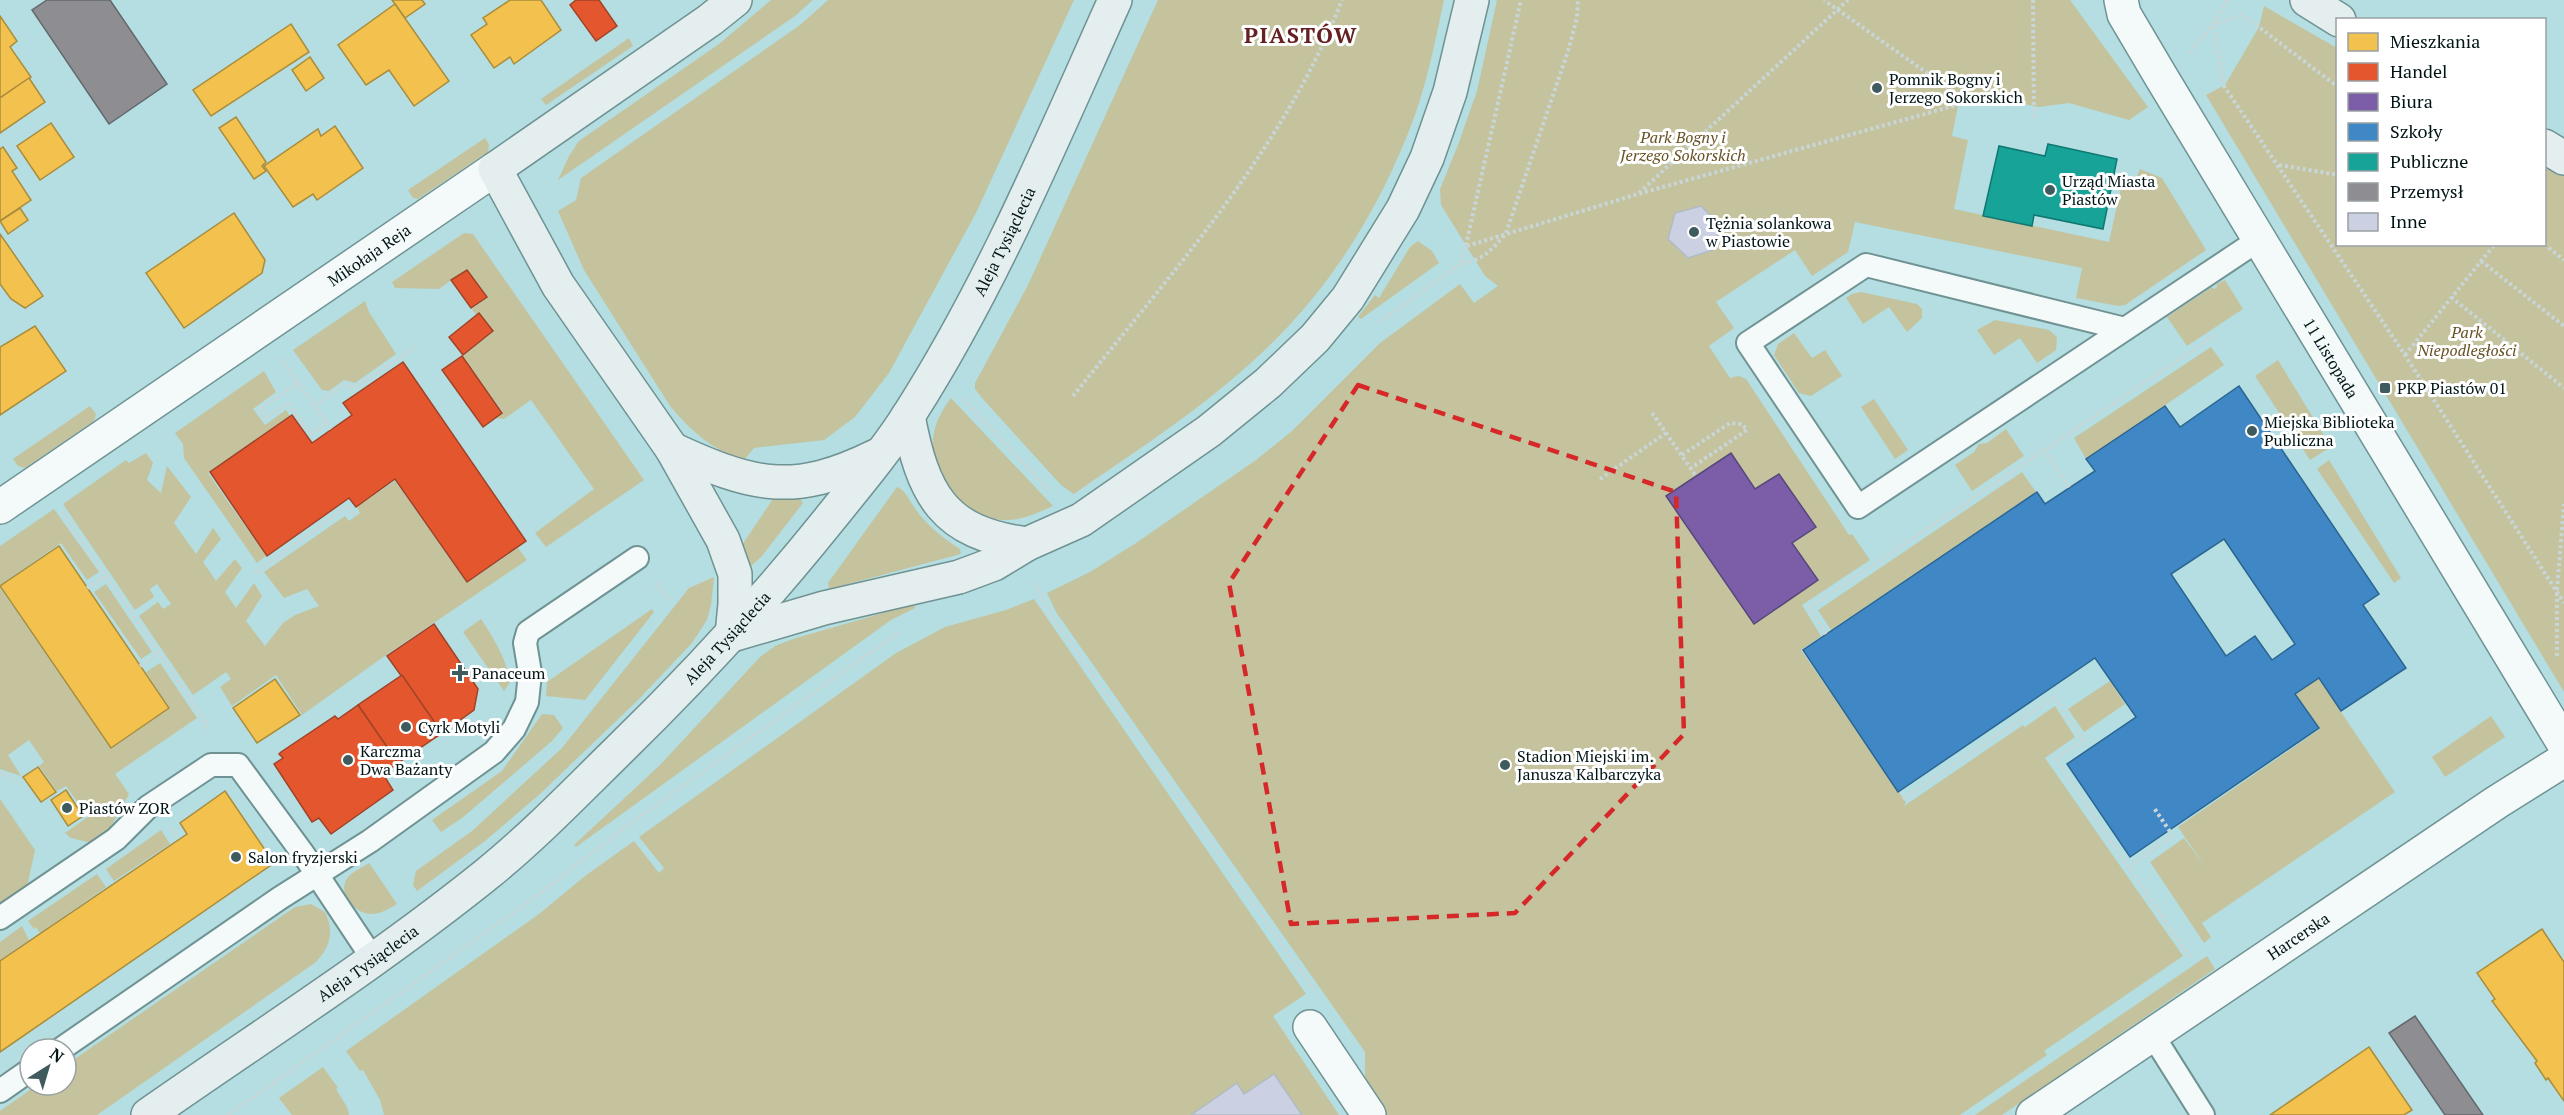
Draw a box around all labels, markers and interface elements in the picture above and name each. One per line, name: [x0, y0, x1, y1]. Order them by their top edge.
legend: [2336, 18, 2546, 246]
district label: PIASTÓW: [1244, 20, 1358, 49]
text: Mieszkania: [2390, 29, 2480, 53]
text: Handel: [2390, 59, 2447, 83]
place label: Pomnik Bogny i Jerzego Sokorskich: [1889, 68, 2023, 108]
marker: Pomnik Bogny i Jerzego Sokorskich: [1870, 81, 1884, 95]
text: Biura: [2390, 89, 2433, 113]
text: Szkoły: [2390, 119, 2443, 143]
park label: Park Bogny i Jerzego Sokorskich: [1619, 126, 1746, 166]
text: Publiczne: [2390, 149, 2468, 173]
place label: Urząd Miasta Piastów: [2062, 170, 2155, 210]
text: Przemysł: [2390, 179, 2464, 203]
street label: Aleja Tysiąclecia: [968, 183, 1040, 300]
marker: Urząd Miasta Piastów: [2043, 183, 2057, 197]
text: Inne: [2390, 209, 2427, 233]
place label: Tężnia solankowa w Piastowie: [1705, 212, 1832, 252]
street label: Mikołaja Reja: [323, 219, 415, 291]
marker: Tężnia solankowa w Piastowie: [1687, 225, 1701, 239]
street label: 11 Listopada: [2298, 314, 2364, 403]
park label: Park Niepodległości: [2416, 321, 2517, 361]
place label: PKP Piastów 01: [2397, 377, 2507, 399]
marker: PKP Piastów 01: [2378, 381, 2392, 395]
place label: Miejska Biblioteka Publiczna: [2264, 411, 2395, 451]
marker: Miejska Biblioteka Publiczna: [2245, 424, 2259, 438]
street label: Aleja Tysiąclecia: [679, 587, 775, 689]
place label: Panaceum: [472, 662, 546, 684]
marker: Panaceum: [453, 666, 467, 680]
place label: Cyrk Motyli: [418, 716, 501, 738]
marker: Cyrk Motyli: [399, 720, 413, 734]
place label: Karczma Dwa Bażanty: [360, 740, 453, 780]
place label: Stadion Miejski im. Janusza Kalbarczyka: [1517, 745, 1661, 785]
marker: Karczma Dwa Bażanty: [341, 753, 355, 767]
marker: Stadion Miejski im. Janusza Kalbarczyka: [1498, 758, 1512, 772]
place label: Piastów ZOR: [79, 797, 171, 819]
marker: Piastów ZOR: [60, 801, 74, 815]
place label: Salon fryzjerski: [248, 846, 358, 868]
marker: Salon fryzjerski: [229, 850, 243, 864]
street label: Harcerska: [2263, 907, 2334, 965]
street label: Aleja Tysiąclecia: [313, 920, 423, 1007]
north arrow: [18, 1037, 78, 1097]
text: N: [46, 1043, 68, 1067]

